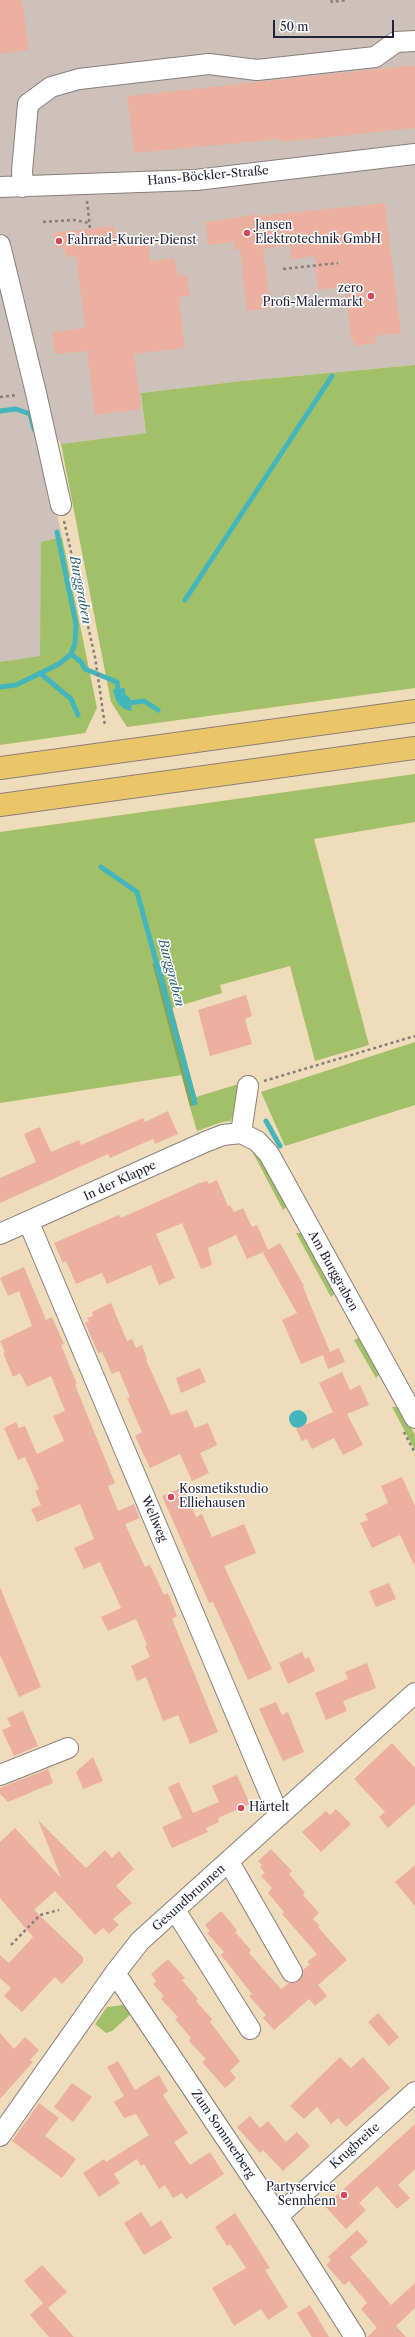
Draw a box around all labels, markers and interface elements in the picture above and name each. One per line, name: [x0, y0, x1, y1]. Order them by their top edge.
scale bar: [275, 12, 396, 38]
text: 50 m: [280, 19, 309, 34]
street label: Hans-Böckler-Straße: [147, 164, 269, 188]
place label: Jansen Elektrotechnik GmbH: [255, 219, 381, 247]
marker: Jansen Elektrotechnik GmbH: [242, 228, 252, 238]
place label: Fahrrad-Kurier-Dienst: [67, 234, 196, 248]
marker: Fahrrad-Kurier-Dienst: [54, 236, 64, 246]
place label: zero Profi-Malermarkt: [263, 282, 363, 310]
marker: zero Profi-Malermarkt: [366, 291, 376, 301]
water label: Burggraben: [66, 554, 94, 626]
water label: Burggraben: [154, 937, 188, 1009]
street label: In der Klappe: [81, 1158, 159, 1204]
street label: Am Burggraben: [305, 1228, 361, 1314]
place label: Kosmetikstudio Elliehausen: [179, 1483, 268, 1511]
marker: Kosmetikstudio Elliehausen: [166, 1492, 176, 1502]
street label: Wellweg: [138, 1494, 170, 1544]
place label: Härtelt: [249, 1801, 289, 1815]
marker: Härtelt: [236, 1803, 246, 1813]
street label: Gesundbrunnen: [150, 1862, 228, 1934]
street label: Zum Sommerberg: [188, 2087, 258, 2181]
street label: Krugbreite: [327, 2120, 383, 2172]
place label: Partyservice Sennhenn: [266, 2181, 336, 2209]
marker: Partyservice Sennhenn: [339, 2190, 349, 2200]

